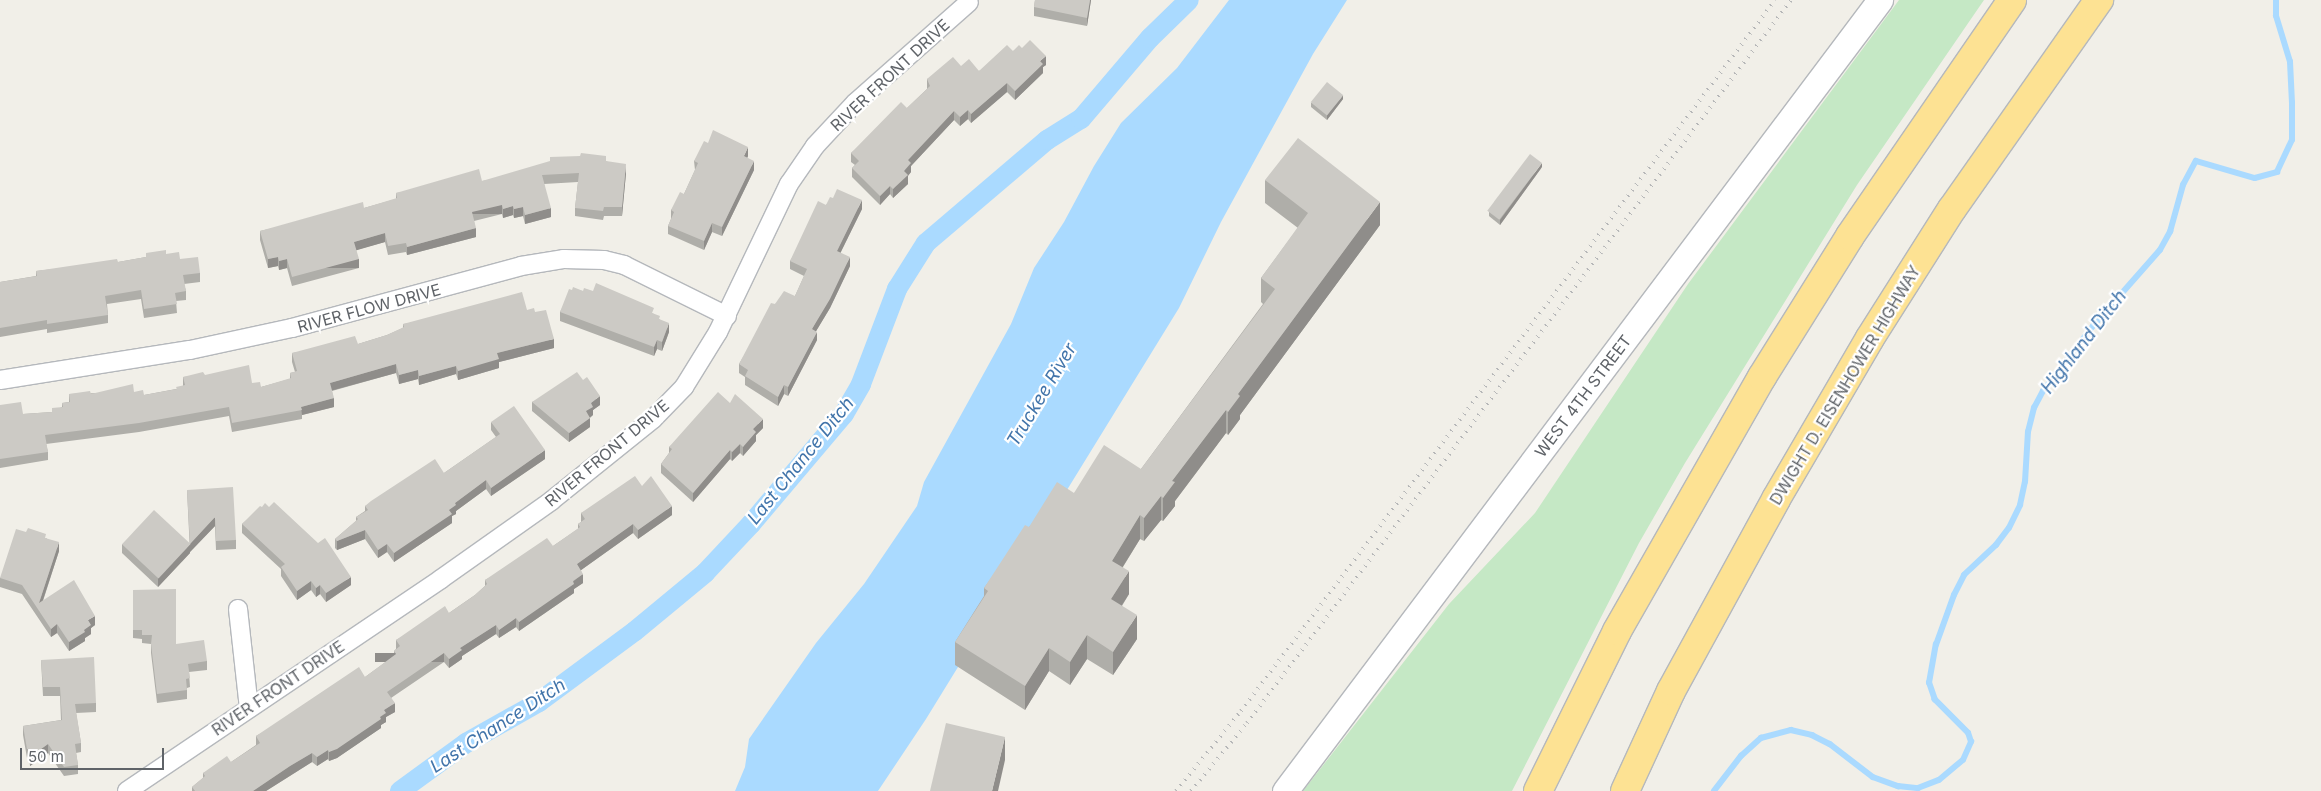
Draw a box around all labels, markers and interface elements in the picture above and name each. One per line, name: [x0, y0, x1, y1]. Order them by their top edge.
street label: RIVER FRONT DRIVE: [827, 15, 953, 135]
street label: DWIGHT D. EISENHOWER HIGHWAY: [1766, 262, 1924, 508]
street label: RIVER FLOW DRIVE: [295, 280, 443, 336]
water label: Highland Ditch: [2037, 286, 2131, 398]
street label: WEST 4TH STREET: [1531, 331, 1635, 461]
water label: Truckee River: [1003, 340, 1081, 450]
water label: Last Chance Ditch: [743, 393, 859, 529]
street label: RIVER FRONT DRIVE: [541, 396, 673, 510]
street label: RIVER FRONT DRIVE: [208, 637, 348, 739]
water label: Last Chance Ditch: [426, 674, 570, 778]
scale bar: [22, 738, 166, 770]
text: 50 m: [28, 747, 64, 766]

